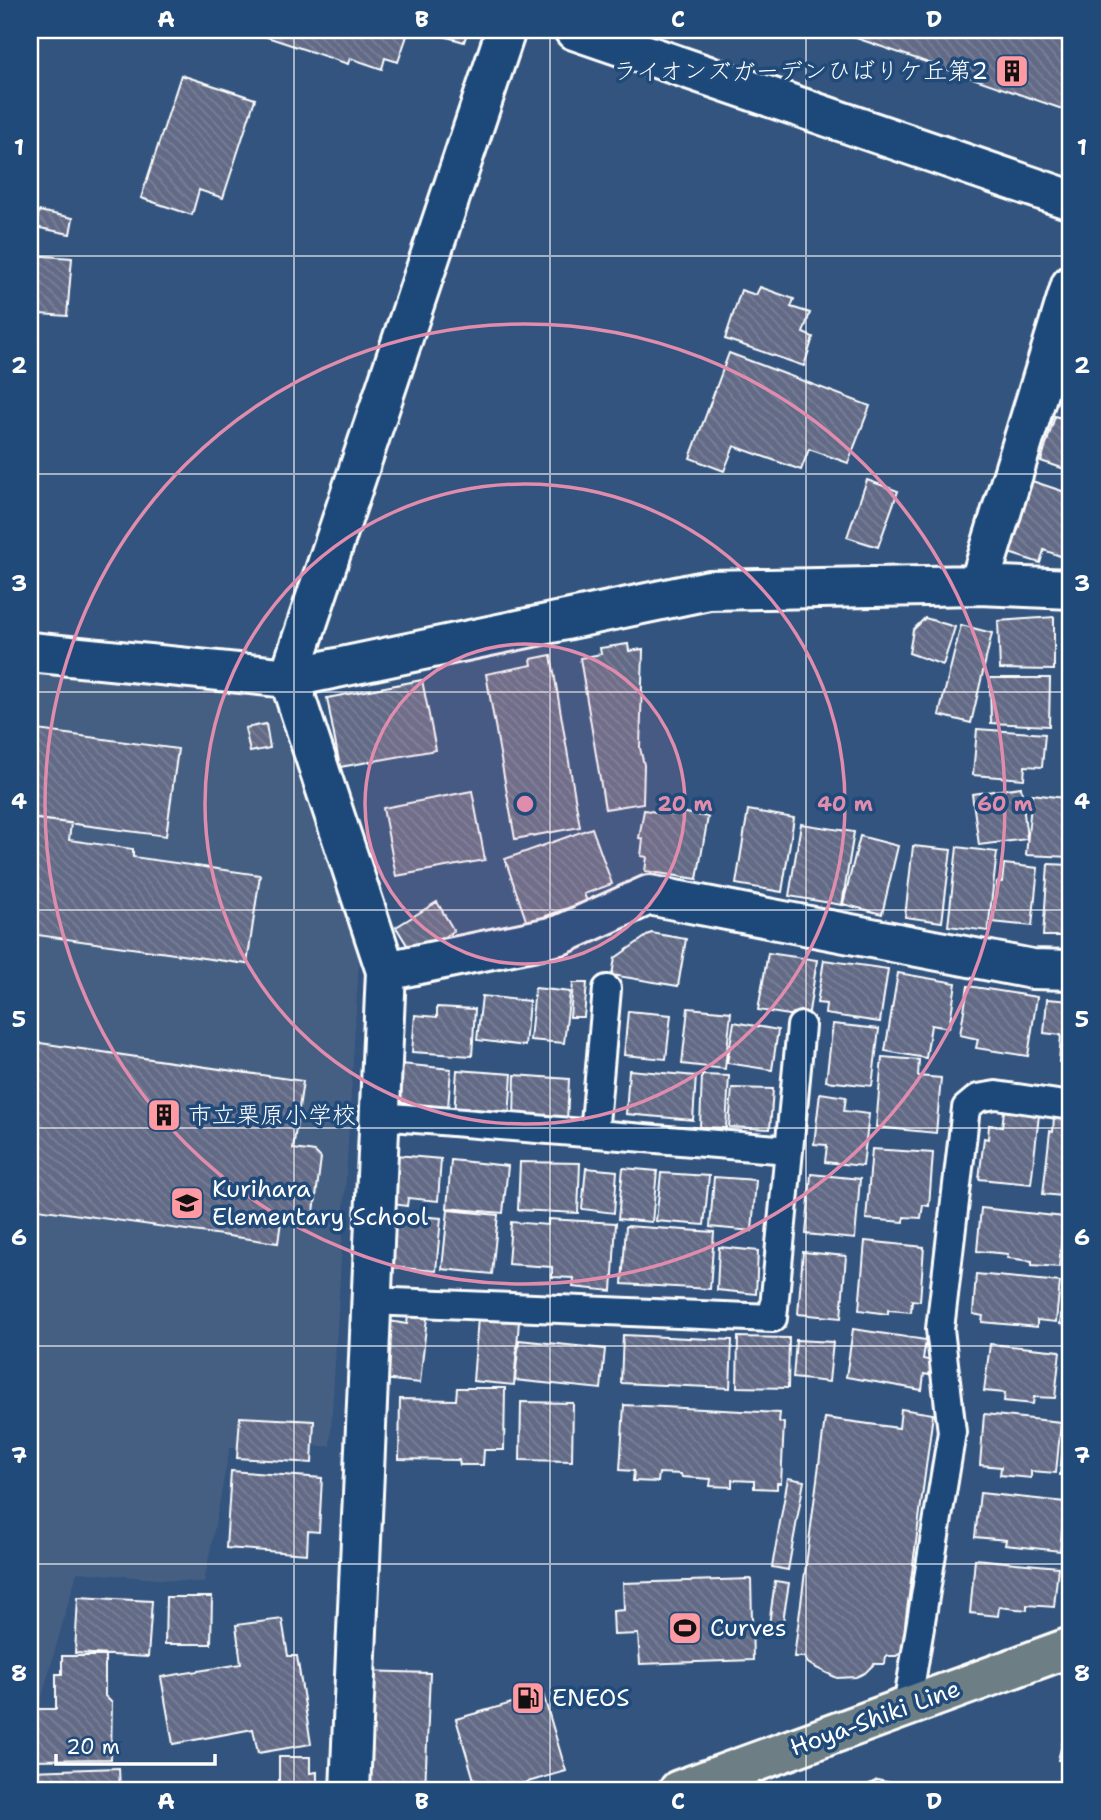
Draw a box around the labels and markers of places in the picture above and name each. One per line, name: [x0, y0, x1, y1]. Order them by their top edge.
building icon: ライオンズガーデンひばりケ丘第2: [993, 52, 1031, 90]
place label: ライオンズガーデンひばりケ丘第2: [613, 55, 988, 87]
centre of rings: [513, 792, 537, 816]
building icon: 市立栗原小学校: [145, 1096, 183, 1134]
place label: 市立栗原小学校: [188, 1099, 356, 1131]
place label: Kurihara Elementary School: [212, 1173, 429, 1233]
school or university icon: Kurihara Elementary School: [168, 1184, 206, 1222]
sports icon: Curves: [666, 1609, 704, 1647]
place label: Curves: [710, 1612, 787, 1644]
fuel station icon: ENEOS: [509, 1679, 547, 1717]
place label: ENEOS: [552, 1682, 630, 1714]

